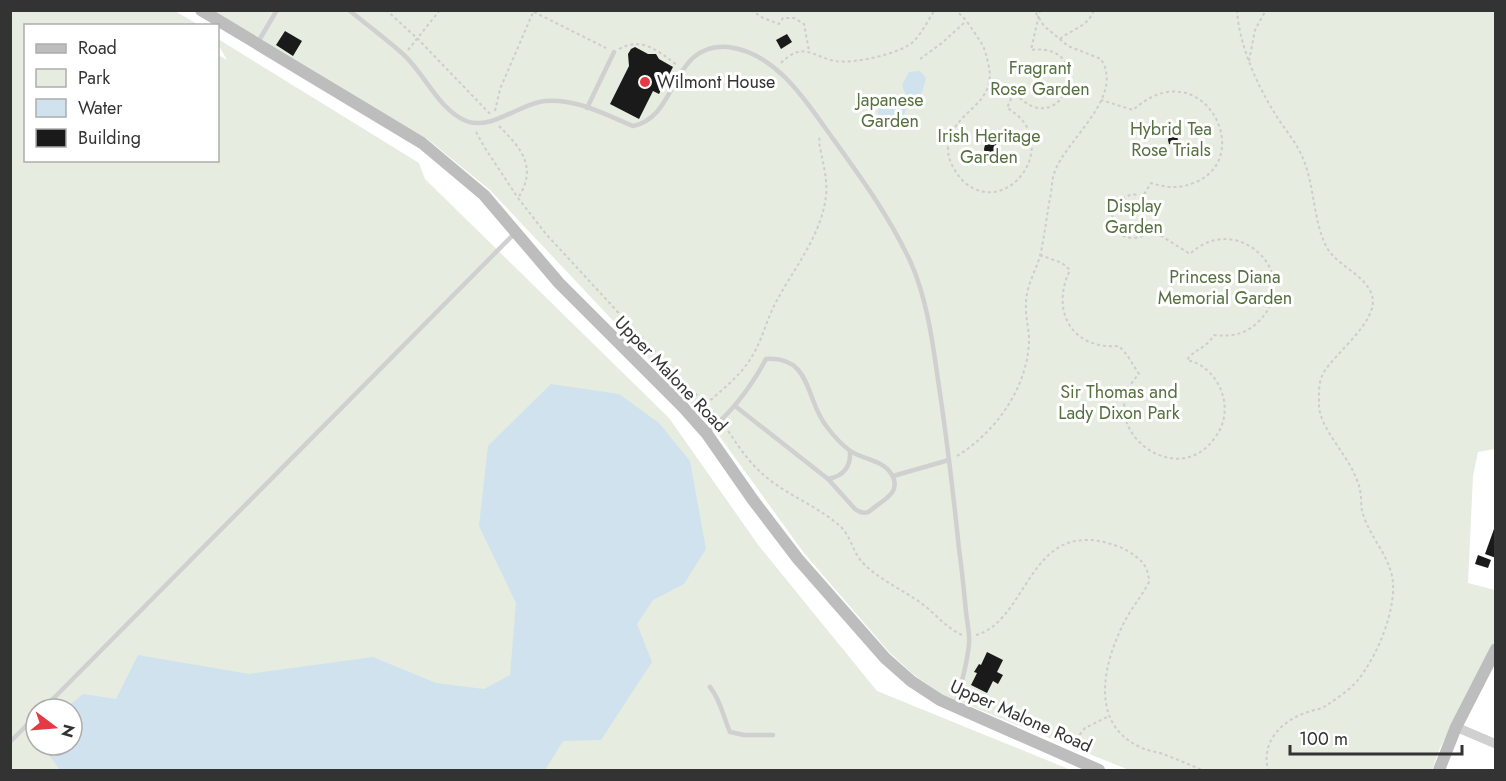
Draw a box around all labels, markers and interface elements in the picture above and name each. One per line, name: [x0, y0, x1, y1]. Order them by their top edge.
legend: [24, 24, 219, 162]
text: Road: [78, 35, 117, 61]
park label: Fragrant Rose Garden: [990, 55, 1090, 102]
text: Park: [78, 65, 110, 91]
place label: Wilmont House: [657, 69, 775, 95]
marker: Wilmont House: [638, 75, 652, 89]
park label: Japanese Garden: [854, 87, 924, 134]
text: Water: [78, 95, 123, 121]
park label: Hybrid Tea Rose Trials: [1130, 116, 1212, 163]
park label: Irish Heritage Garden: [938, 123, 1040, 170]
text: Building: [78, 125, 141, 151]
park label: Display Garden: [1105, 193, 1163, 240]
park label: Princess Diana Memorial Garden: [1158, 264, 1292, 311]
street label: Upper Malone Road: [609, 310, 733, 438]
park label: Sir Thomas and Lady Dixon Park: [1058, 379, 1180, 426]
street label: Upper Malone Road: [946, 673, 1096, 759]
north arrow: [24, 697, 84, 757]
scale bar: [1290, 718, 1462, 756]
text: N: [55, 722, 81, 740]
text: 100 m: [1299, 726, 1348, 752]

